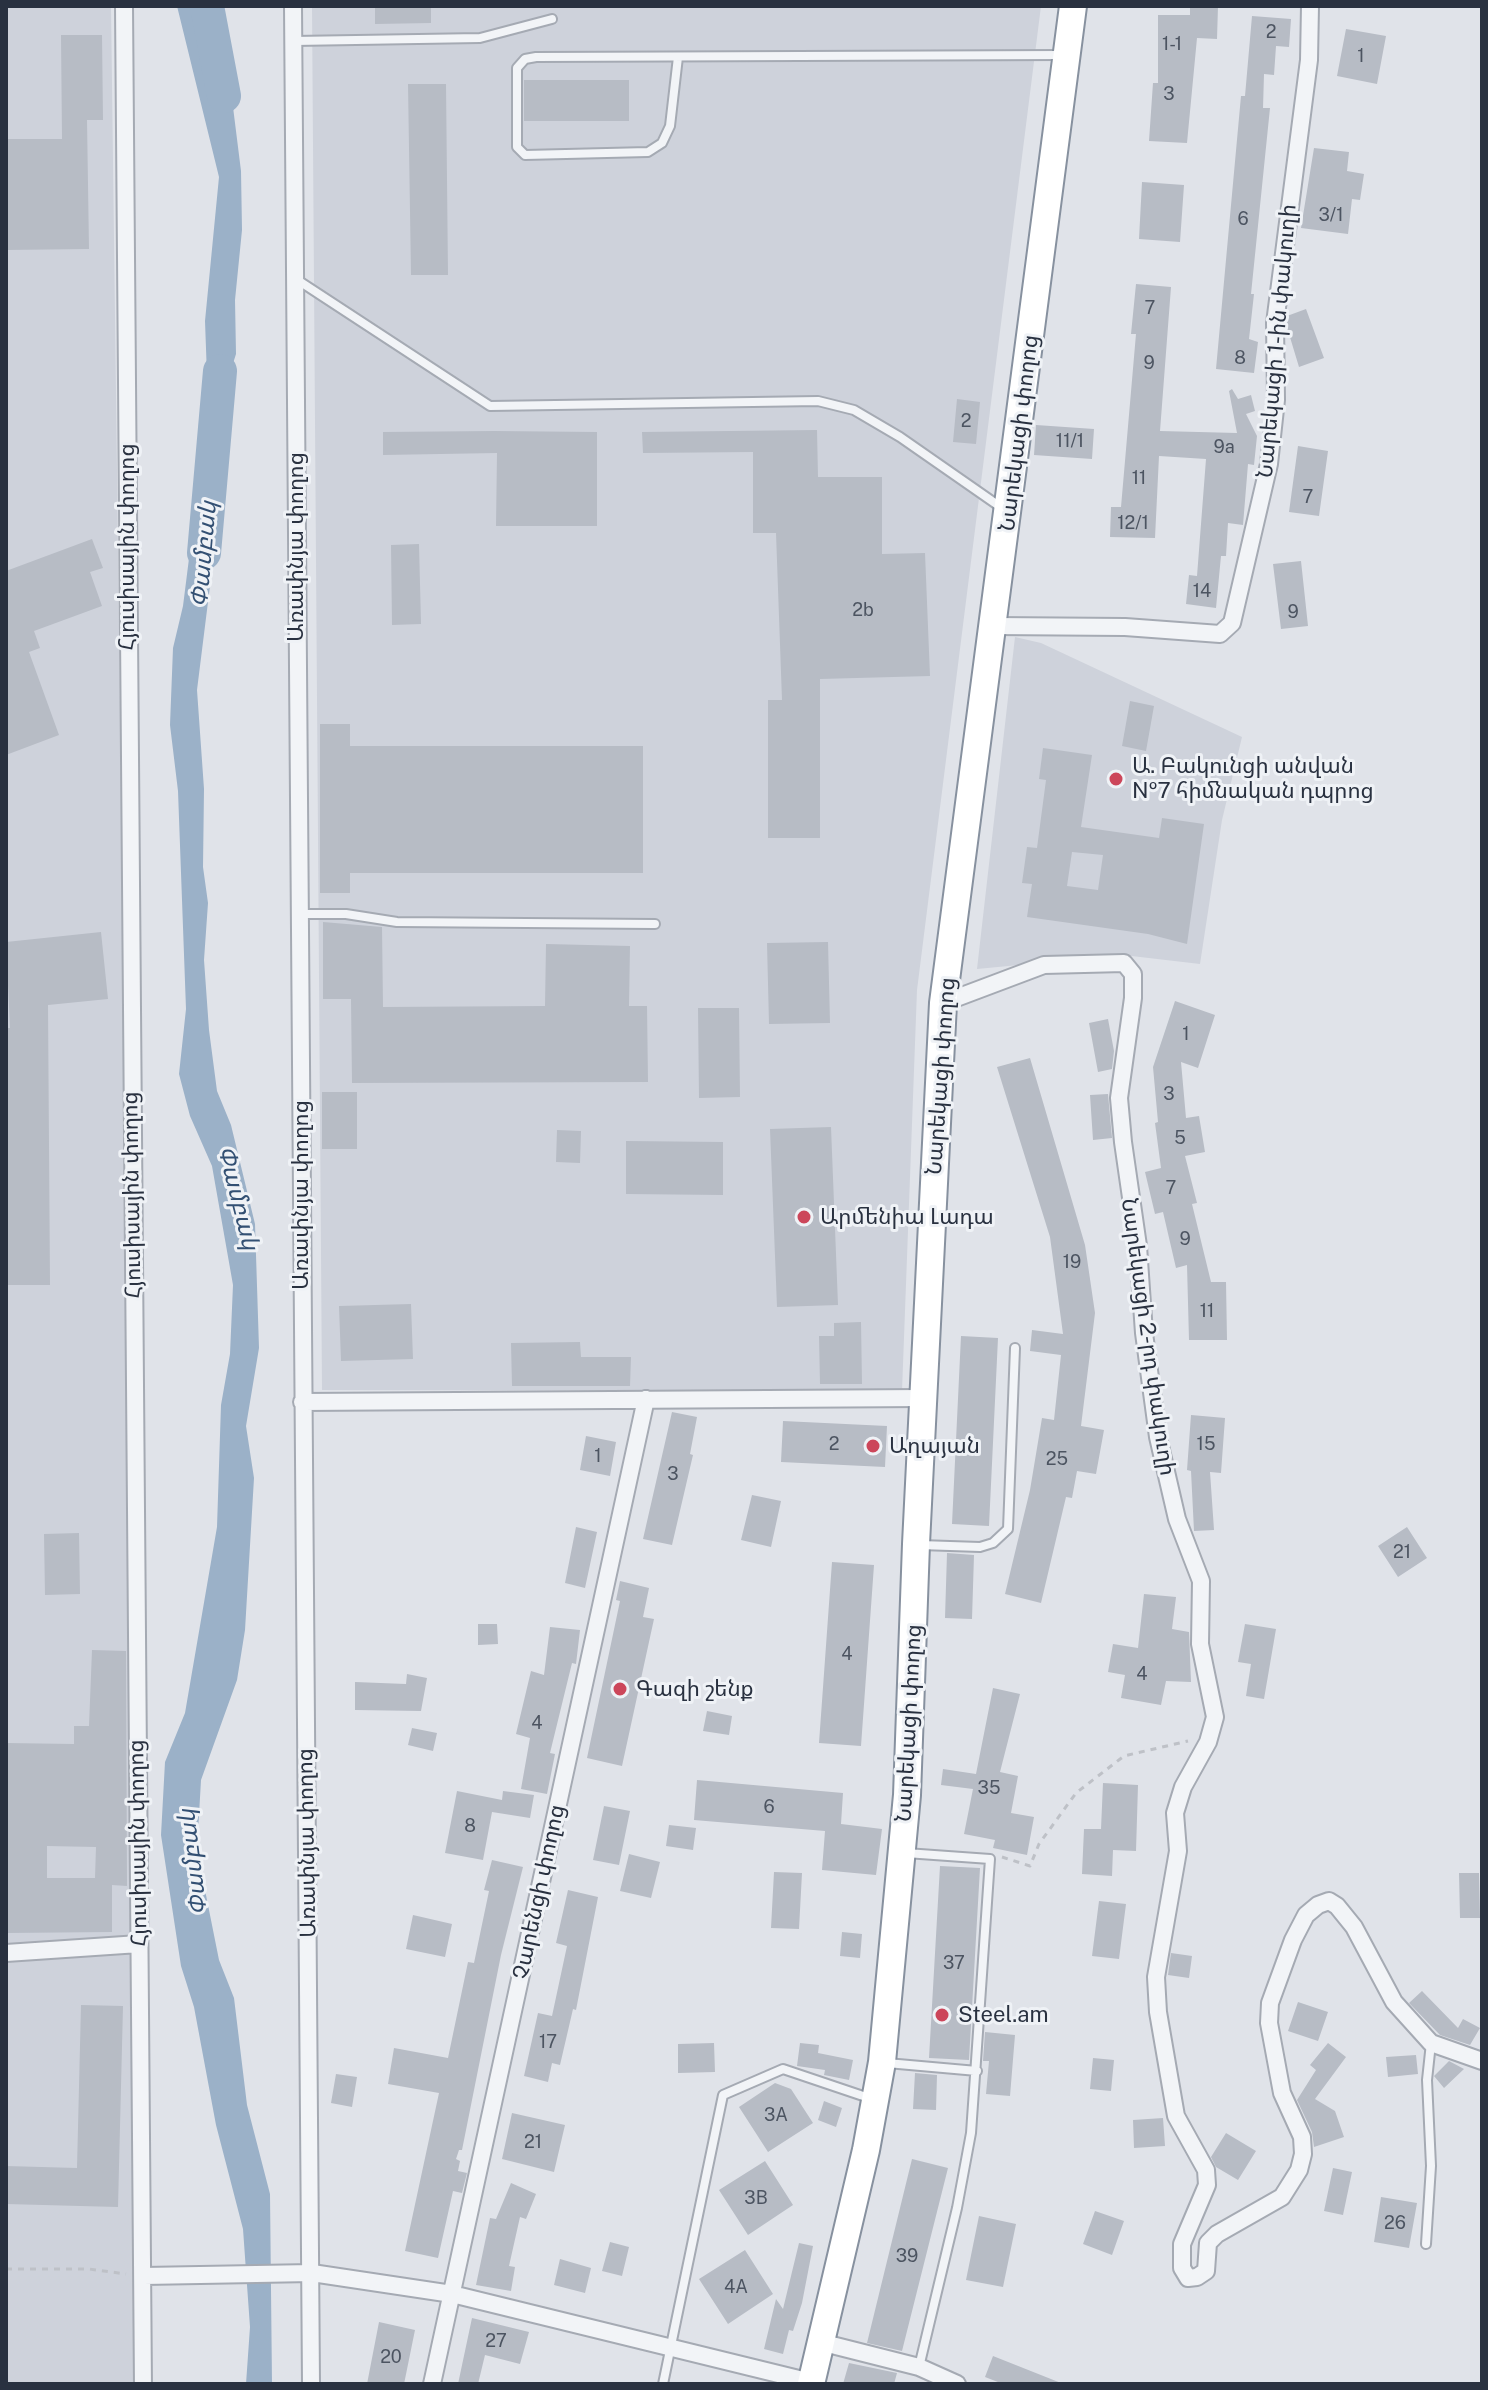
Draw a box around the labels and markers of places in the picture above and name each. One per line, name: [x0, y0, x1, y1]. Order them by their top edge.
place label: Ա. Բակունցի անվան №7 հիմնական դպրոց: [1132, 753, 1374, 804]
marker: Ա. Բակունցի անվան №7 հիմնական դպրոց: [1107, 770, 1125, 788]
place label: Արմենիա Լադա: [820, 1204, 994, 1230]
marker: Արմենիա Լադա: [795, 1208, 813, 1226]
place label: Աղայան: [889, 1433, 980, 1459]
marker: Աղայան: [864, 1437, 882, 1455]
place label: Գազի շենք: [636, 1676, 754, 1702]
marker: Գազի շենք: [611, 1680, 629, 1698]
place label: Steel.am: [958, 2002, 1048, 2028]
marker: Steel.am: [933, 2006, 951, 2024]

